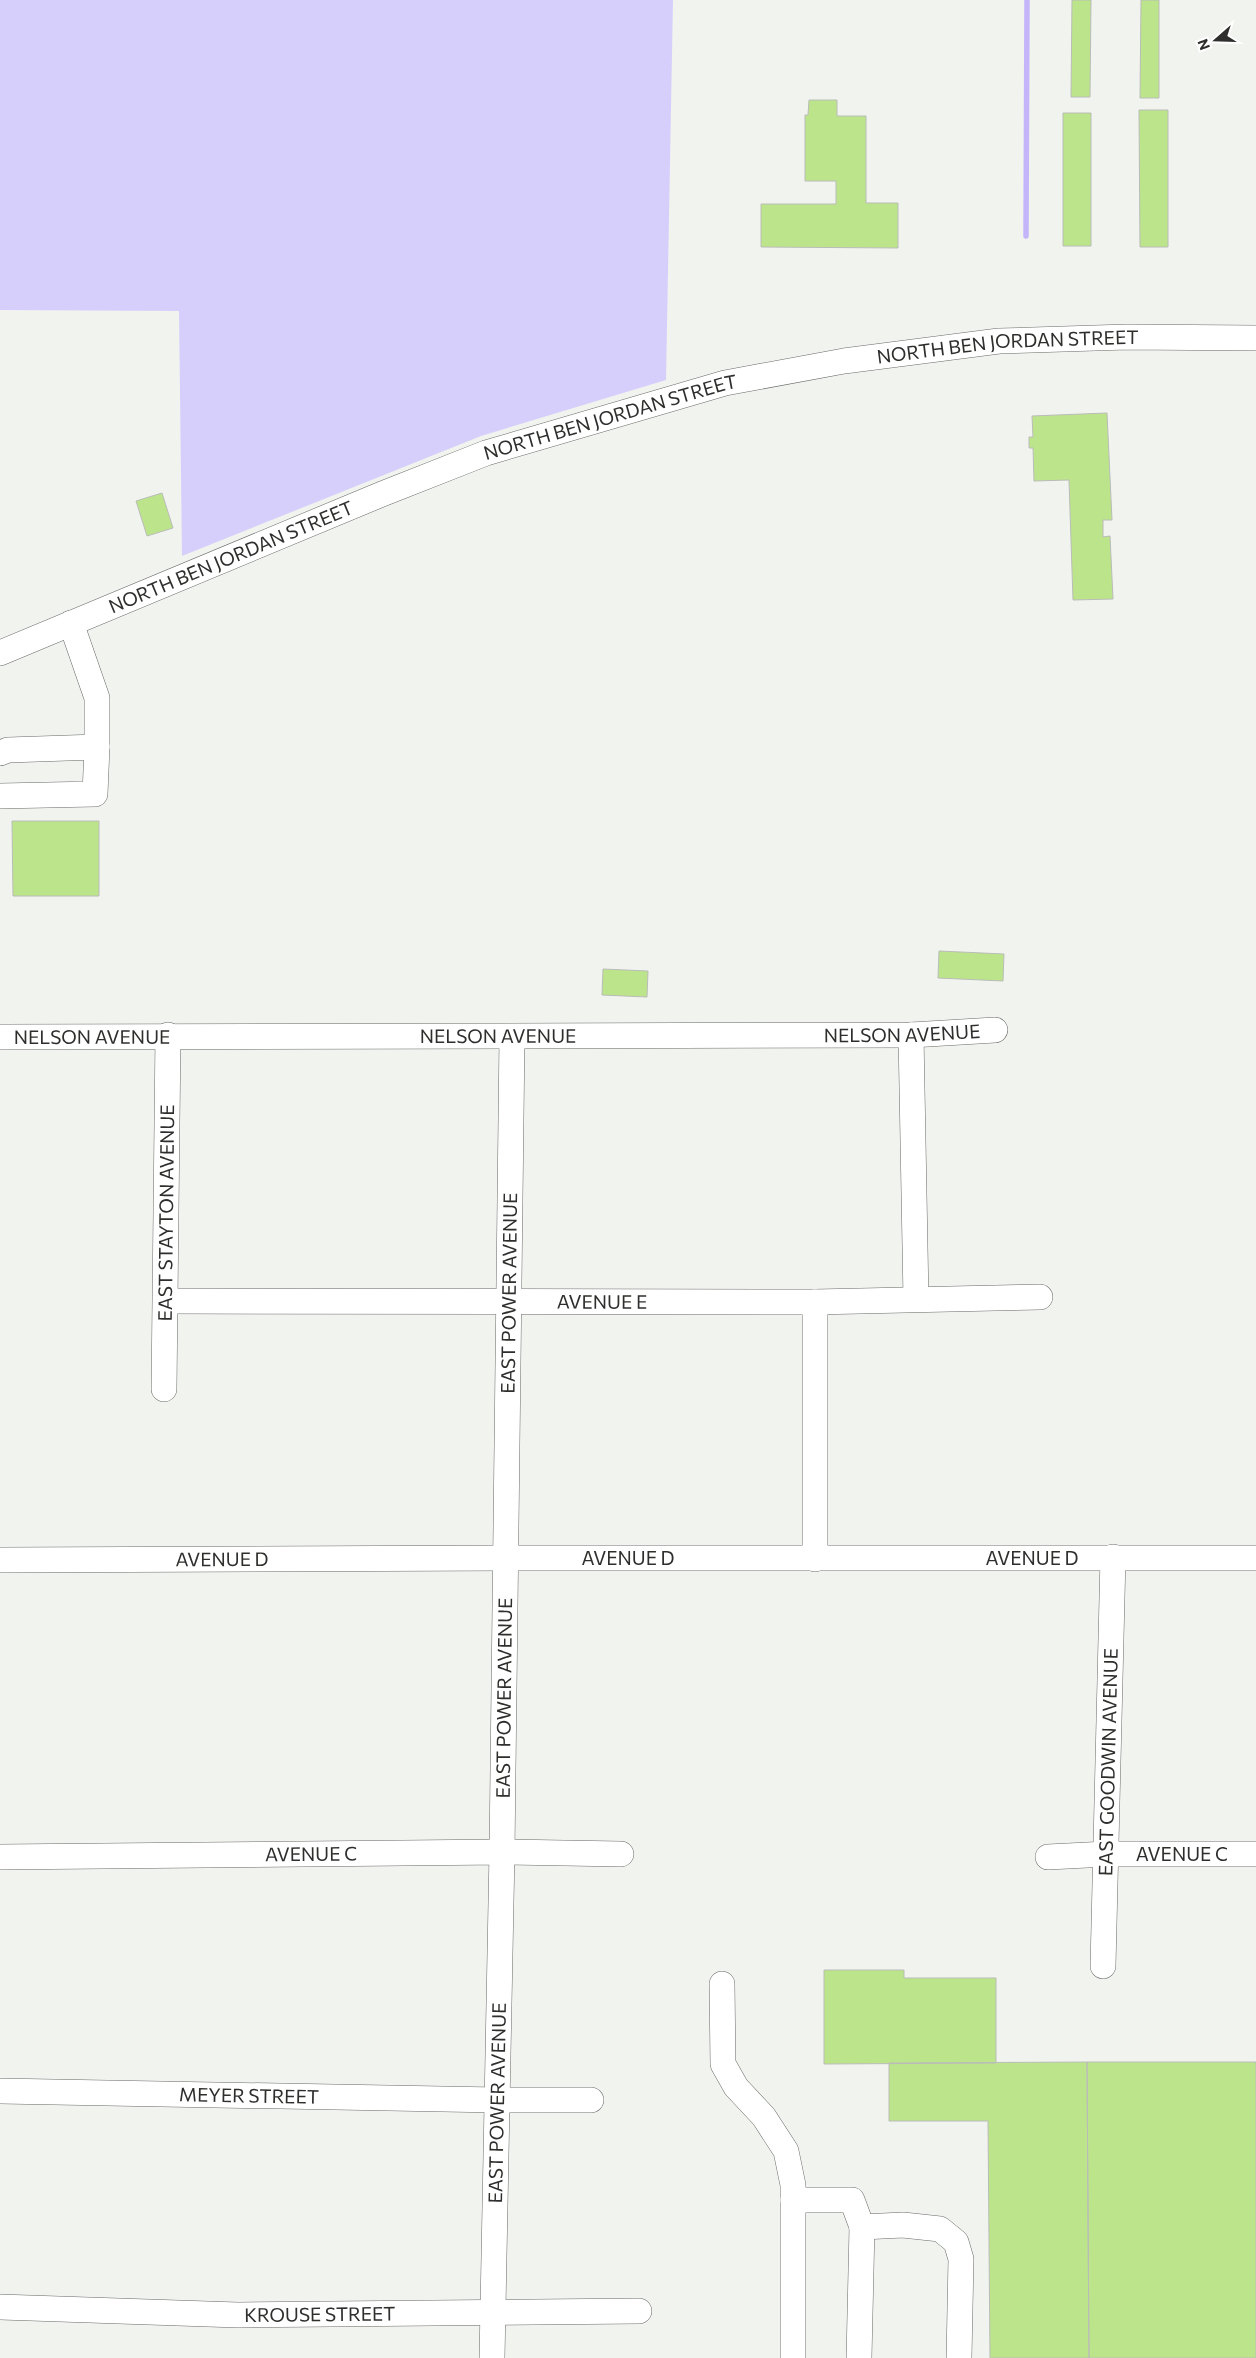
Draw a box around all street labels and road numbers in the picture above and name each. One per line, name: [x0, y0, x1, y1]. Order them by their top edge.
street label: NORTH BEN JORDAN STREET: [875, 325, 1138, 368]
street label: NORTH BEN JORDAN STREET: [481, 369, 739, 464]
street label: NORTH BEN JORDAN STREET: [105, 495, 356, 618]
street label: NELSON AVENUE: [824, 1019, 981, 1046]
street label: NELSON AVENUE: [420, 1024, 576, 1047]
street label: NELSON AVENUE: [14, 1025, 170, 1048]
street label: EAST STAYTON AVENUE: [153, 1104, 178, 1322]
street label: EAST POWER AVENUE: [496, 1193, 521, 1394]
street label: AVENUE E: [557, 1290, 647, 1313]
street label: AVENUE D: [581, 1546, 675, 1569]
street label: AVENUE D: [985, 1546, 1079, 1569]
street label: AVENUE D: [175, 1547, 269, 1570]
street label: EAST POWER AVENUE: [491, 1598, 516, 1799]
street label: EAST GOODWIN AVENUE: [1093, 1648, 1122, 1876]
street label: AVENUE C: [265, 1841, 357, 1865]
street label: AVENUE C: [1136, 1842, 1228, 1865]
street label: EAST POWER AVENUE: [483, 2002, 510, 2204]
street label: MEYER STREET: [179, 2082, 319, 2108]
street label: KROUSE STREET: [244, 2301, 396, 2326]

